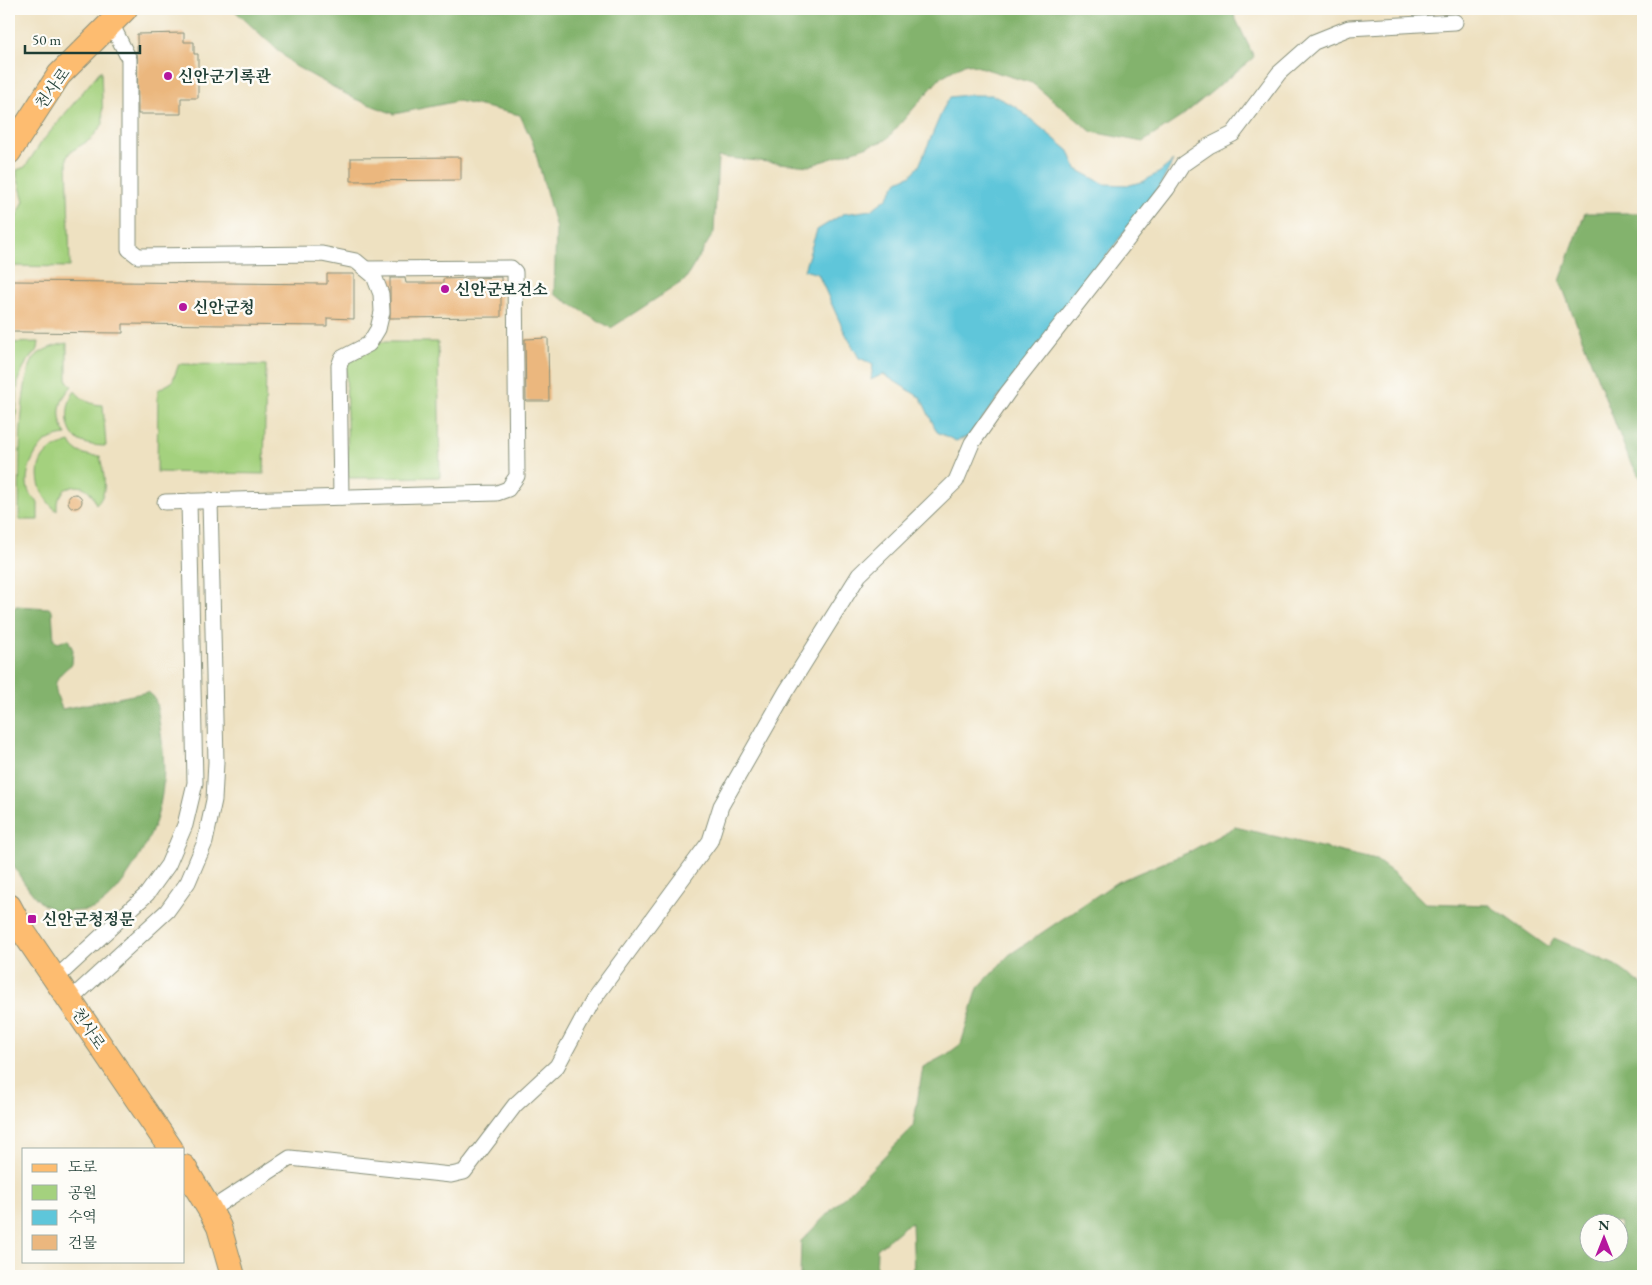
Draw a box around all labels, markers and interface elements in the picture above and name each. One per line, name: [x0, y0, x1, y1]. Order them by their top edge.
scale bar: [25, 22, 140, 54]
text: 50 m: [32, 30, 61, 49]
street label: 천사로: [30, 63, 75, 113]
place label: 신안군기록관: [178, 66, 271, 87]
marker: 신안군기록관: [162, 70, 174, 82]
place label: 신안군보건소: [455, 279, 548, 300]
marker: 신안군보건소: [439, 283, 451, 295]
place label: 신안군청: [193, 297, 255, 318]
marker: 신안군청: [177, 301, 189, 313]
place label: 신안군청정문: [42, 909, 135, 930]
marker: 신안군청정문: [26, 913, 38, 925]
street label: 천사로: [67, 1003, 111, 1054]
legend: [22, 1148, 185, 1262]
text: 도로: [68, 1157, 97, 1176]
text: 공원: [68, 1183, 97, 1202]
text: 수역: [68, 1207, 97, 1226]
north arrow: [1580, 1212, 1630, 1262]
text: N: [1598, 1216, 1610, 1234]
text: 건물: [68, 1233, 97, 1252]

